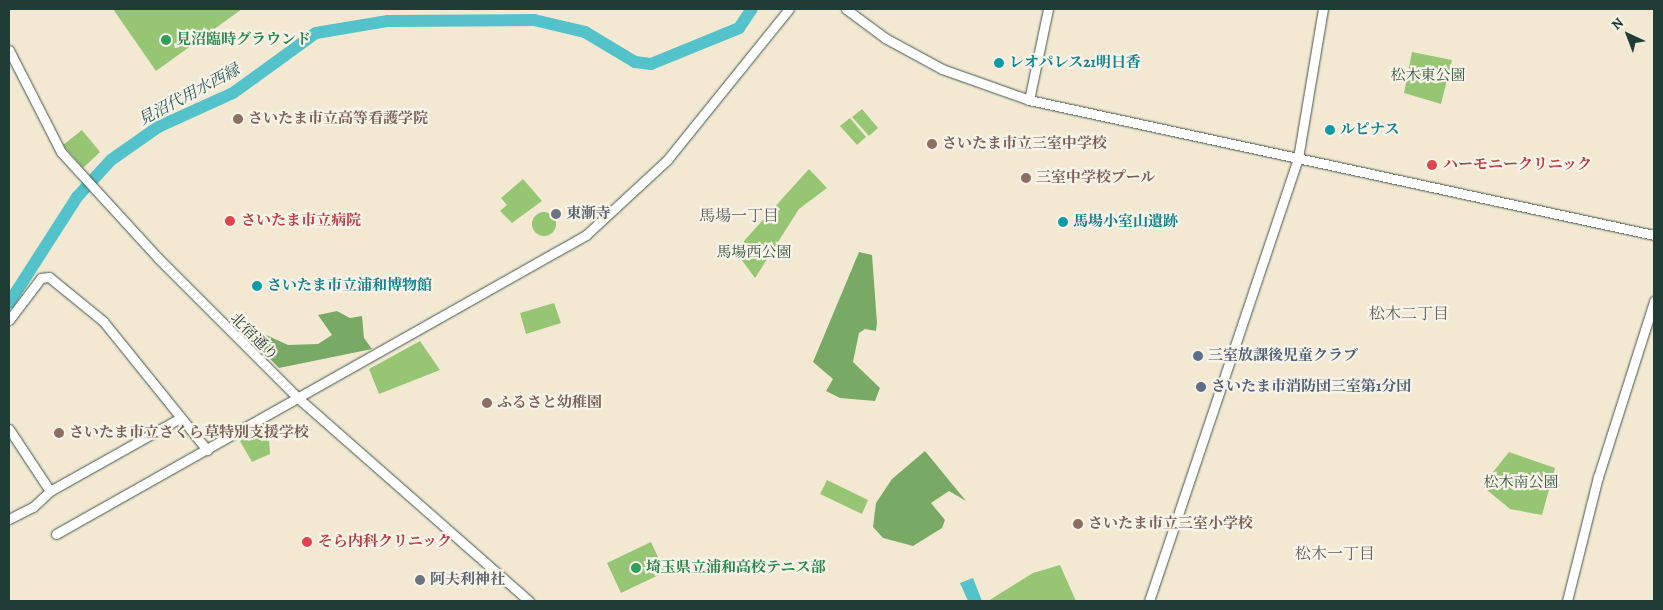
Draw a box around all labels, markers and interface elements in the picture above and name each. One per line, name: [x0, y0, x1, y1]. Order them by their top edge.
north arrow: [1603, 10, 1653, 60]
text: N: [1607, 13, 1628, 34]
place label: 見沼臨時グラウンド: [176, 31, 311, 49]
marker: 見沼臨時グラウンド: [160, 34, 172, 46]
place label: レオパレス21明日香: [1009, 54, 1142, 72]
marker: レオパレス21明日香: [993, 57, 1005, 69]
water label: 見沼代用水西縁: [135, 60, 243, 130]
park label: 松木東公園: [1391, 67, 1465, 85]
place label: さいたま市立高等看護学院: [248, 110, 428, 128]
marker: さいたま市立高等看護学院: [232, 113, 244, 125]
place label: ルピナス: [1340, 121, 1400, 139]
marker: ルピナス: [1324, 124, 1336, 136]
place label: さいたま市立三室中学校: [942, 135, 1107, 153]
marker: さいたま市立三室中学校: [926, 138, 938, 150]
place label: ハーモニークリニック: [1443, 156, 1593, 174]
marker: ハーモニークリニック: [1425, 158, 1439, 172]
place label: 三室中学校プール: [1036, 169, 1156, 187]
marker: 三室中学校プール: [1020, 172, 1032, 184]
place label: 東漸寺: [566, 205, 611, 223]
district label: 馬場一丁目: [699, 206, 779, 226]
marker: 東漸寺: [550, 208, 562, 220]
place label: さいたま市立病院: [241, 212, 361, 230]
place label: 馬場小室山遺跡: [1073, 213, 1178, 231]
marker: さいたま市立病院: [223, 214, 237, 228]
marker: 馬場小室山遺跡: [1057, 216, 1069, 228]
park label: 馬場西公園: [717, 244, 791, 262]
place label: さいたま市立浦和博物館: [267, 277, 432, 295]
marker: さいたま市立浦和博物館: [251, 280, 263, 292]
district label: 松木二丁目: [1369, 304, 1449, 324]
street label: 北宿通り: [226, 309, 282, 365]
place label: 三室放課後児童クラブ: [1208, 347, 1358, 365]
marker: 三室放課後児童クラブ: [1192, 350, 1204, 362]
place label: さいたま市消防団三室第1分団: [1211, 378, 1411, 396]
marker: さいたま市消防団三室第1分団: [1195, 381, 1207, 393]
place label: ふるさと幼稚園: [497, 394, 602, 412]
marker: ふるさと幼稚園: [481, 397, 493, 409]
place label: さいたま市立さくら草特別支援学校: [69, 424, 309, 442]
marker: さいたま市立さくら草特別支援学校: [53, 427, 65, 439]
park label: 松木南公園: [1484, 474, 1558, 492]
place label: さいたま市立三室小学校: [1088, 515, 1253, 533]
marker: さいたま市立三室小学校: [1072, 518, 1084, 530]
place label: そら内科クリニック: [318, 533, 453, 551]
marker: そら内科クリニック: [300, 535, 314, 549]
district label: 松木一丁目: [1295, 544, 1375, 564]
place label: 埼玉県立浦和高校テニス部: [646, 559, 826, 577]
marker: 埼玉県立浦和高校テニス部: [630, 562, 642, 574]
place label: 阿夫利神社: [430, 571, 505, 589]
marker: 阿夫利神社: [414, 574, 426, 586]

